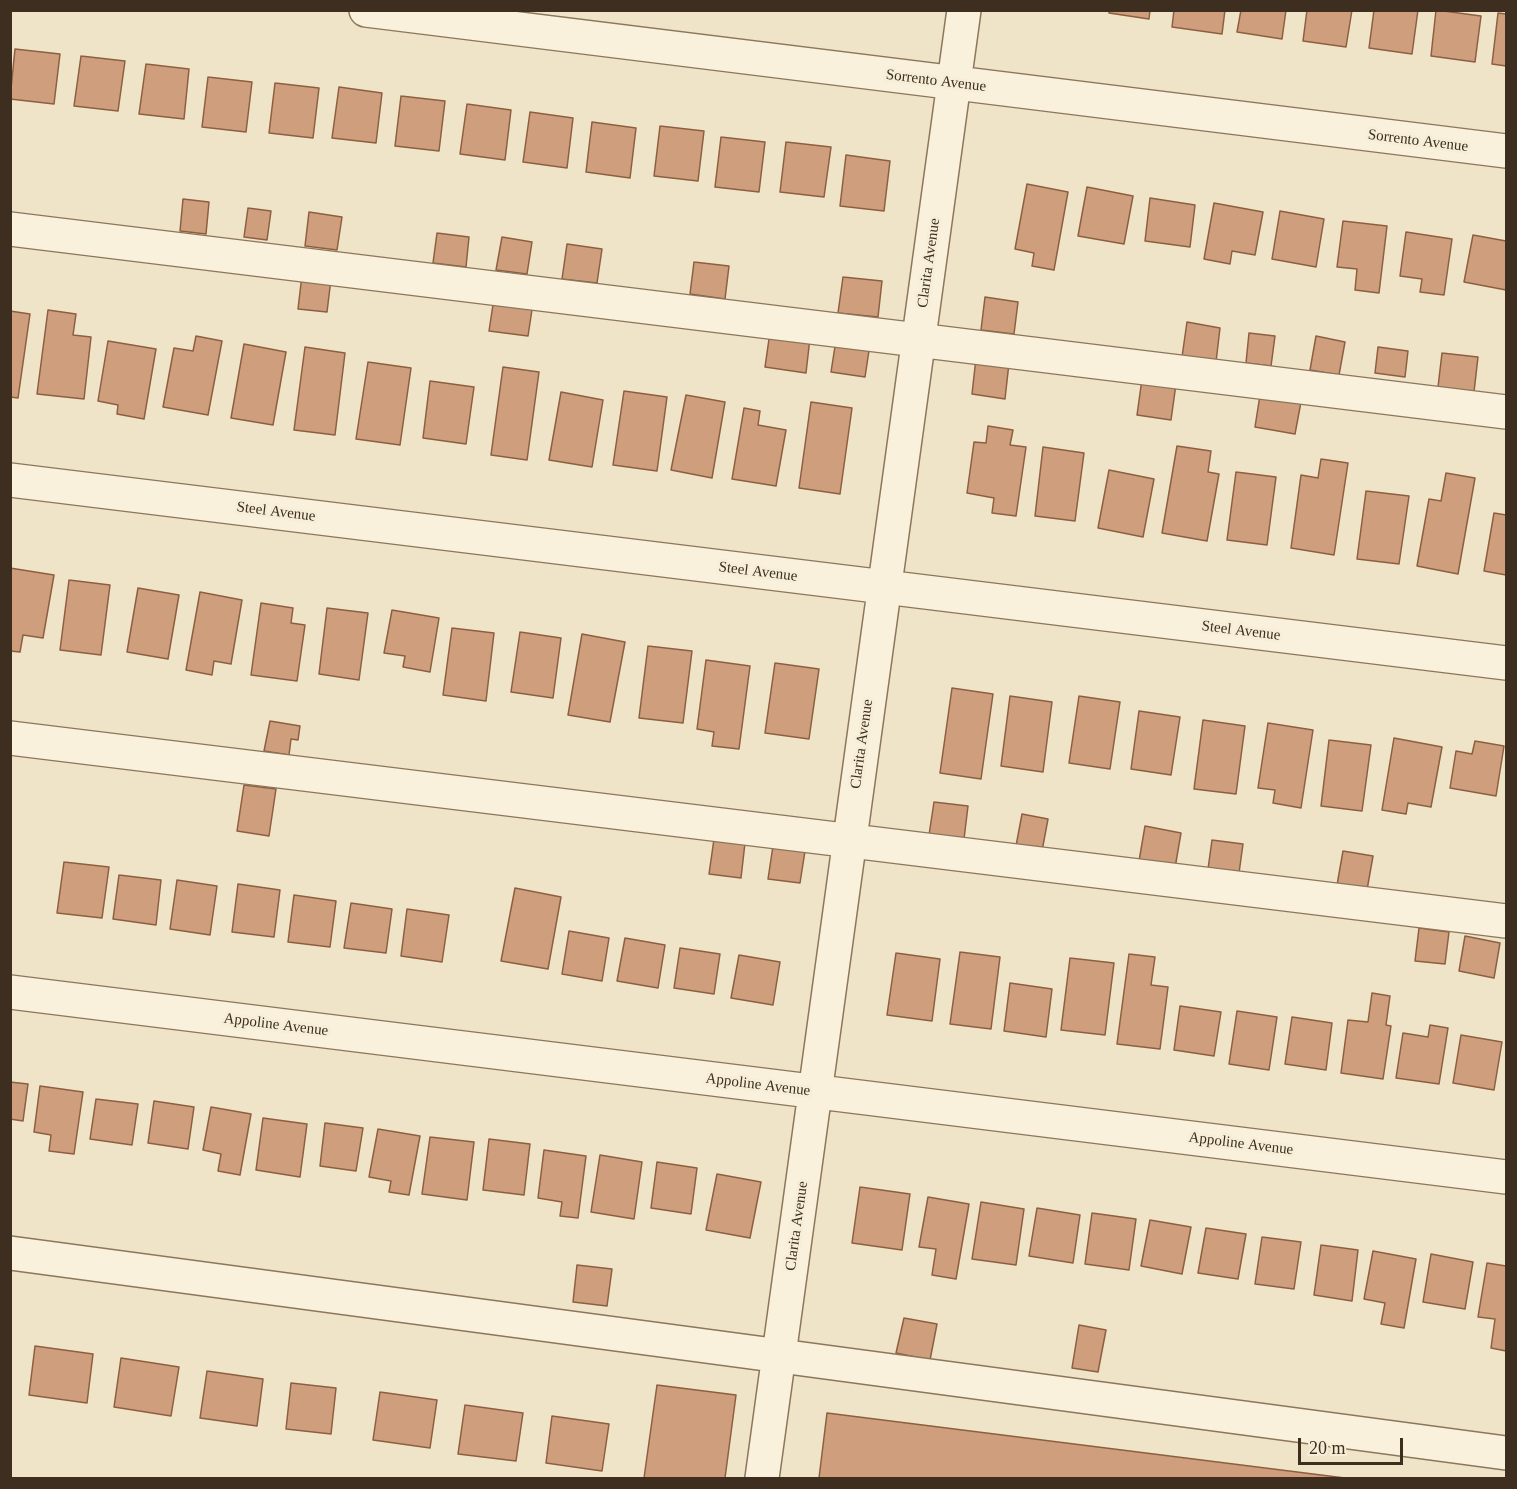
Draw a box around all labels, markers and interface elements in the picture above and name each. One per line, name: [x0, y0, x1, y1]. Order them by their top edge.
street label: Sorrento Avenue: [885, 66, 987, 96]
street label: Sorrento Avenue: [1367, 126, 1469, 156]
street label: Clarita Avenue: [914, 217, 944, 309]
street label: Steel Avenue: [236, 498, 316, 526]
street label: Steel Avenue: [718, 558, 798, 586]
street label: Steel Avenue: [1201, 617, 1281, 645]
street label: Clarita Avenue: [847, 698, 877, 790]
street label: Appoline Avenue: [223, 1010, 329, 1040]
street label: Appoline Avenue: [705, 1070, 811, 1100]
street label: Appoline Avenue: [1188, 1129, 1294, 1159]
street label: Clarita Avenue: [782, 1180, 812, 1272]
scale bar: [1301, 1426, 1406, 1464]
text: 20 m: [1309, 1438, 1346, 1458]

